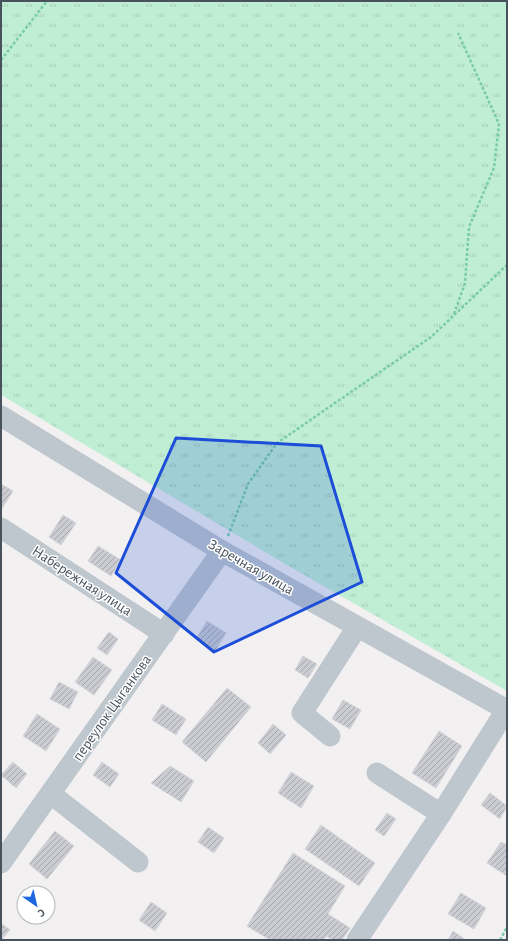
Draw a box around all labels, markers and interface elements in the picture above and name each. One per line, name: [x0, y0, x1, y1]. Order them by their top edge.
street label: Заречная улица: [206, 537, 296, 598]
street label: Набережная улица: [29, 543, 135, 619]
street label: переулок Цыганкова: [70, 652, 154, 764]
north arrow: [16, 885, 56, 925]
text: С: [36, 907, 47, 919]

